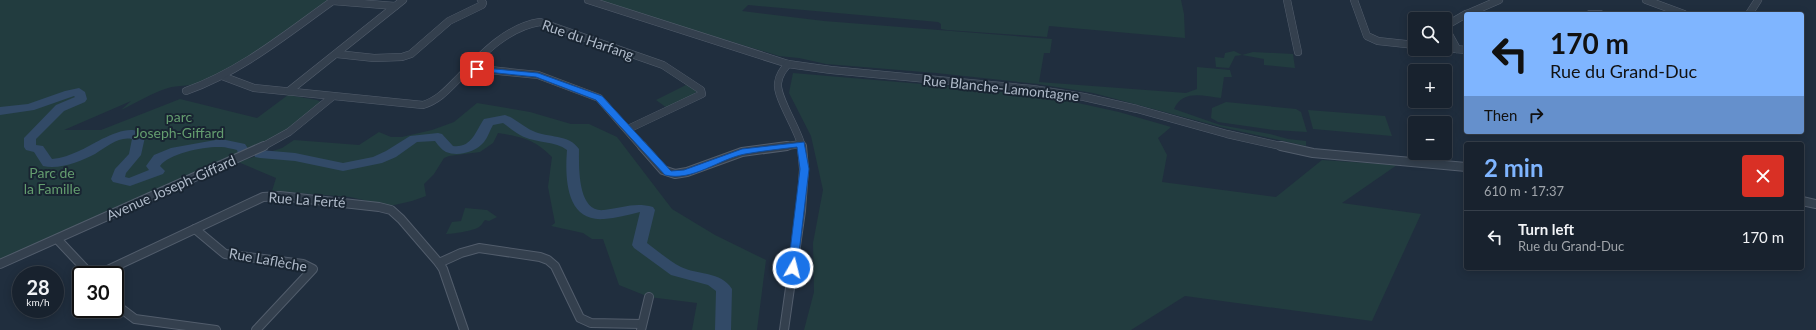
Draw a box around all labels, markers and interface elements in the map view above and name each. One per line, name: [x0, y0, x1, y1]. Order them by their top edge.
map controls: [1408, 12, 1452, 160]
button: search: [1408, 12, 1452, 56]
street label: Rue du Harfang: [540, 16, 636, 63]
text: 170 m: [1550, 26, 1629, 60]
icon: left: [1484, 28, 1536, 80]
pin: [460, 52, 494, 86]
icon: arrive: [466, 58, 488, 80]
text: Rue du Grand-Duc: [1550, 60, 1697, 82]
button: +: [1408, 64, 1452, 108]
street label: Rue Blanche-Lamontagne: [922, 71, 1080, 104]
icon: right: [1525, 104, 1547, 126]
text: Then: [1484, 106, 1517, 124]
park label: parc Joseph-Giffard: [134, 108, 224, 141]
button: −: [1408, 116, 1452, 160]
street label: Avenue Joseph-Giffard: [103, 151, 238, 224]
text: 2 min: [1484, 153, 1544, 182]
button: close: [1742, 155, 1784, 197]
park label: Parc de la Famille: [24, 164, 80, 197]
text: 610 m · 17:37: [1484, 183, 1564, 199]
street label: Rue La Ferté: [268, 188, 346, 211]
text: Turn left: [1518, 220, 1574, 238]
icon: left: [1484, 226, 1506, 248]
text: 170 m: [1742, 228, 1784, 246]
text: Rue du Grand-Duc: [1518, 238, 1624, 254]
street label: Rue Laflèche: [228, 244, 308, 275]
position arrow: [772, 247, 814, 289]
speed limit sign: 30: [72, 266, 124, 318]
text: 28: [26, 275, 50, 299]
text: km/h: [26, 296, 50, 308]

